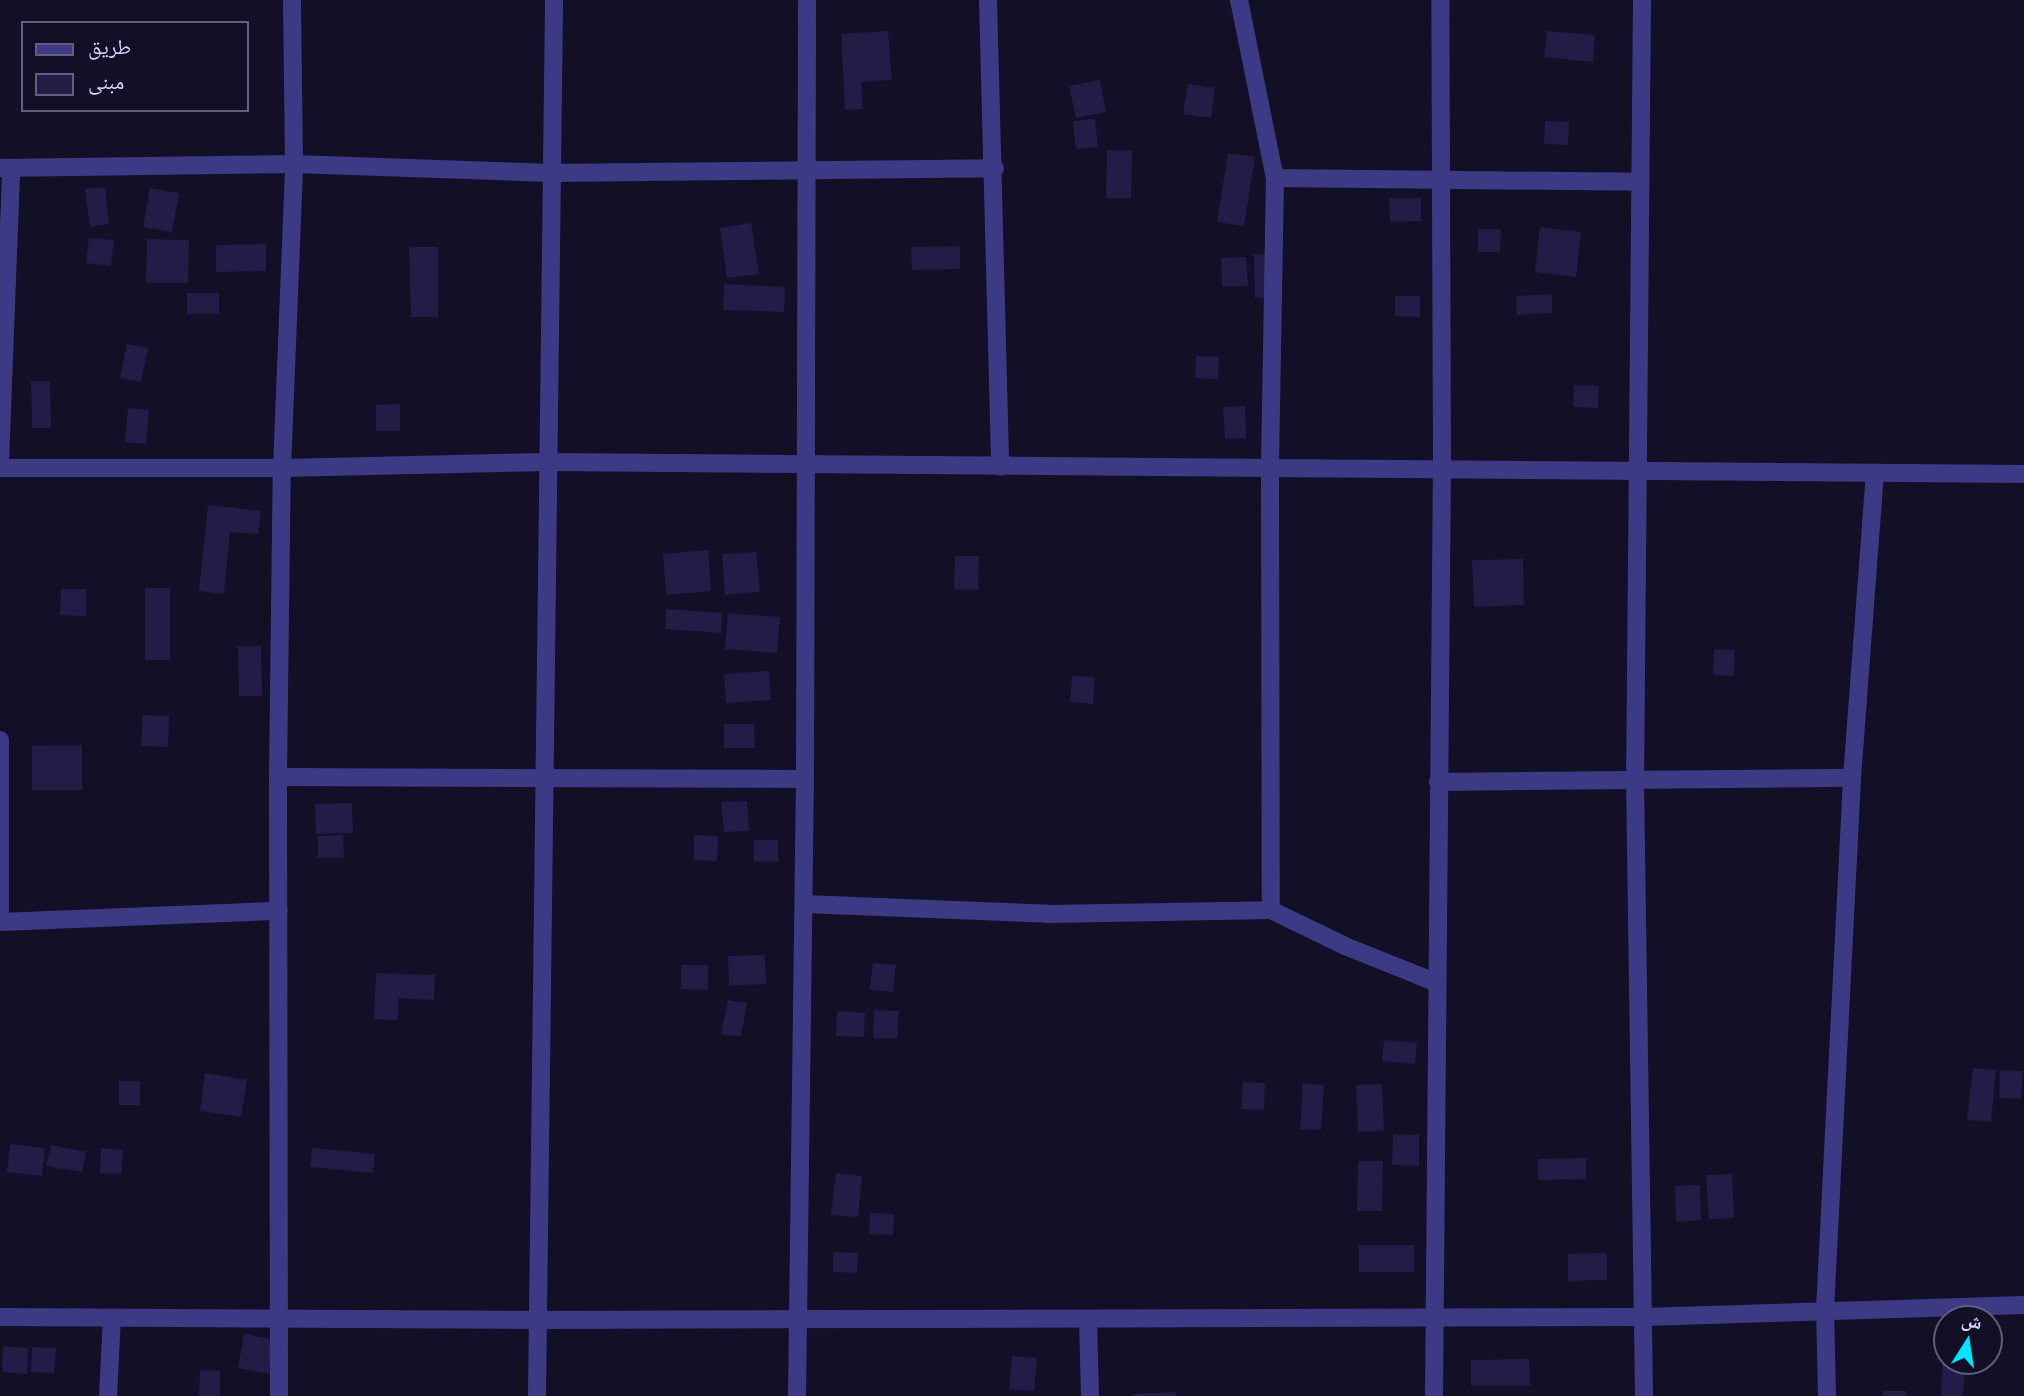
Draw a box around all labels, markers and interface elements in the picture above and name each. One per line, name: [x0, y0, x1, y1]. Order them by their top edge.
legend: [21, 21, 248, 112]
text: طريق: [88, 34, 131, 60]
text: مبنى: [88, 69, 124, 95]
north arrow: [1933, 1305, 2003, 1375]
text: ش: [1960, 1308, 1984, 1334]

